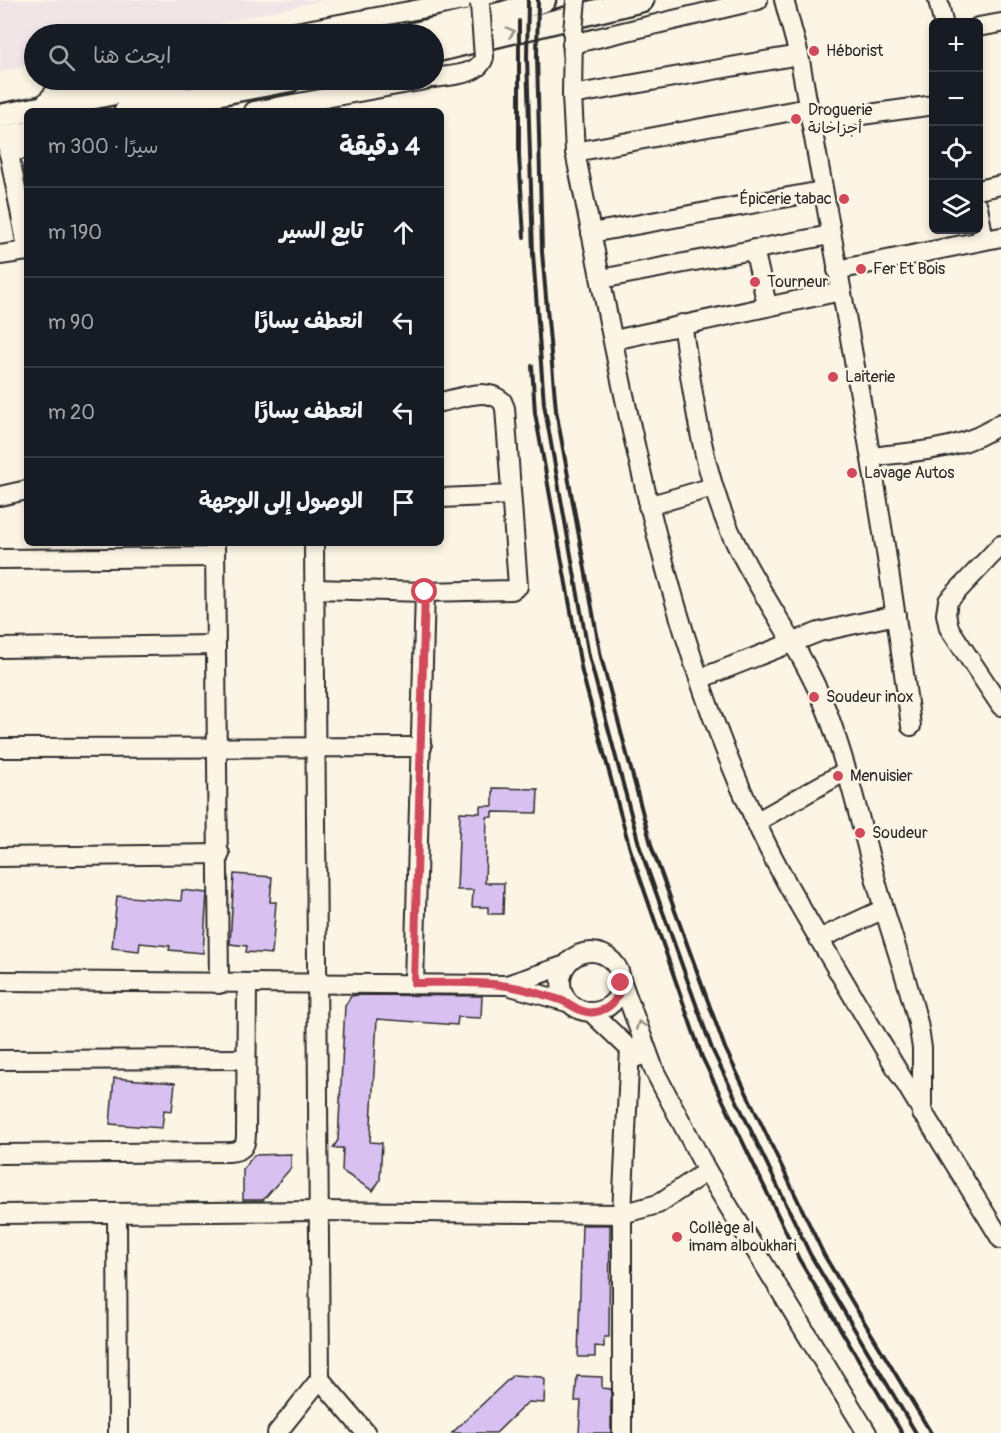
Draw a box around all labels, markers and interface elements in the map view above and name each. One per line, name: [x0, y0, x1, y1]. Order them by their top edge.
map controls: [929, 18, 983, 234]
button: +: [929, 18, 983, 72]
search box: [24, 24, 444, 90]
one-way arrow: [505, 27, 515, 39]
icon: search: [45, 41, 78, 74]
place label: Héborist: [826, 41, 884, 61]
text: ابحث هنا: [93, 42, 171, 70]
marker: Héborist: [807, 44, 821, 58]
button: −: [929, 72, 983, 126]
place label: Droguerie أجزاخانة: [808, 100, 873, 138]
marker: Droguerie أجزاخانة: [789, 112, 803, 126]
button: locate: [929, 126, 983, 180]
text: 4 دقيقة: [339, 131, 420, 163]
text: سيرًا · 300 m: [48, 134, 159, 159]
button: layers: [929, 180, 983, 234]
place label: Épicerie tabac: [739, 189, 832, 209]
marker: Épicerie tabac: [837, 192, 851, 206]
icon: ahead: [387, 216, 420, 249]
text: تابع السير: [280, 217, 363, 245]
text: 190 m: [48, 220, 102, 245]
place label: Fer Et Bois: [873, 259, 945, 279]
marker: Fer Et Bois: [854, 262, 868, 276]
place label: Tourneur: [767, 272, 829, 292]
marker: Tourneur: [748, 275, 762, 289]
icon: left: [387, 306, 420, 339]
text: انعطف يسارًا: [254, 307, 363, 335]
text: 90 m: [48, 310, 94, 335]
place label: Laiterie: [845, 367, 895, 387]
marker: Laiterie: [826, 370, 840, 384]
icon: left: [387, 396, 420, 429]
text: انعطف يسارًا: [254, 397, 363, 425]
text: 20 m: [48, 400, 95, 425]
place label: Lavage Autos: [864, 463, 955, 483]
marker: Lavage Autos: [845, 466, 859, 480]
icon: arrive: [387, 486, 420, 519]
text: الوصول إلى الوجهة: [199, 487, 363, 515]
route start: [411, 578, 437, 604]
place label: Soudeur inox: [826, 687, 914, 707]
marker: Soudeur inox: [807, 690, 821, 704]
place label: Menuisier: [850, 766, 913, 786]
marker: Menuisier: [831, 769, 845, 783]
place label: Soudeur: [872, 823, 928, 843]
marker: Soudeur: [853, 826, 867, 840]
route end: [607, 969, 633, 995]
one-way arrow: [635, 1021, 647, 1032]
place label: Collège al imam alboukhari: [689, 1218, 797, 1256]
marker: Collège al imam alboukhari: [670, 1230, 684, 1244]

